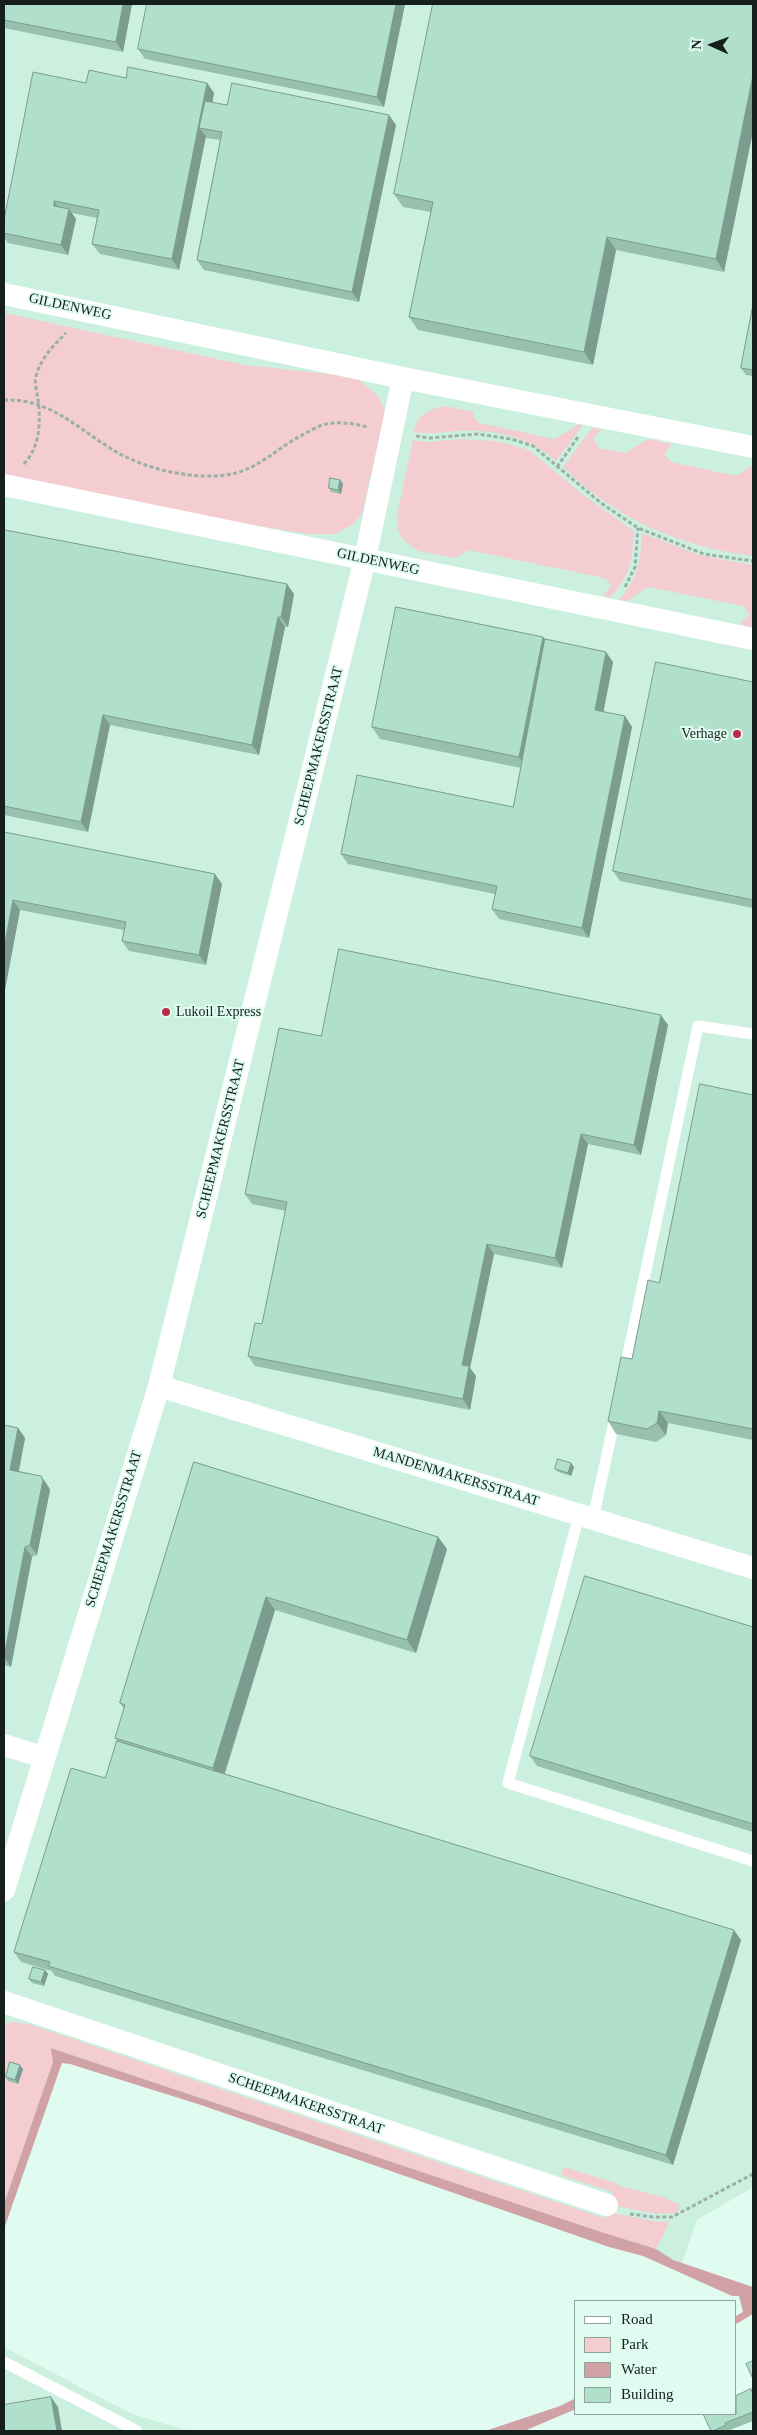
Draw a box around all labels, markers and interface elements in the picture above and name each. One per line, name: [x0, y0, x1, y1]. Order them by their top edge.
north arrow: [687, 20, 737, 70]
text: N: [689, 39, 704, 50]
street label: GILDENWEG: [27, 290, 113, 324]
street label: GILDENWEG: [335, 545, 421, 579]
street label: SCHEEPMAKERSSTRAAT: [291, 665, 347, 827]
place label: Verhage: [681, 726, 727, 742]
marker: Verhage: [731, 728, 743, 740]
place label: Lukoil Express: [176, 1004, 261, 1020]
marker: Lukoil Express: [160, 1006, 172, 1018]
street label: SCHEEPMAKERSSTRAAT: [193, 1058, 249, 1220]
street label: MANDENMAKERSSTRAAT: [371, 1444, 541, 1510]
street label: SCHEEPMAKERSSTRAAT: [82, 1448, 146, 1610]
street label: SCHEEPMAKERSSTRAAT: [226, 2069, 386, 2139]
legend: [574, 2300, 737, 2415]
text: Road: [621, 2311, 653, 2327]
text: Park: [621, 2336, 649, 2352]
text: Water: [621, 2361, 656, 2377]
text: Building: [621, 2386, 674, 2402]

